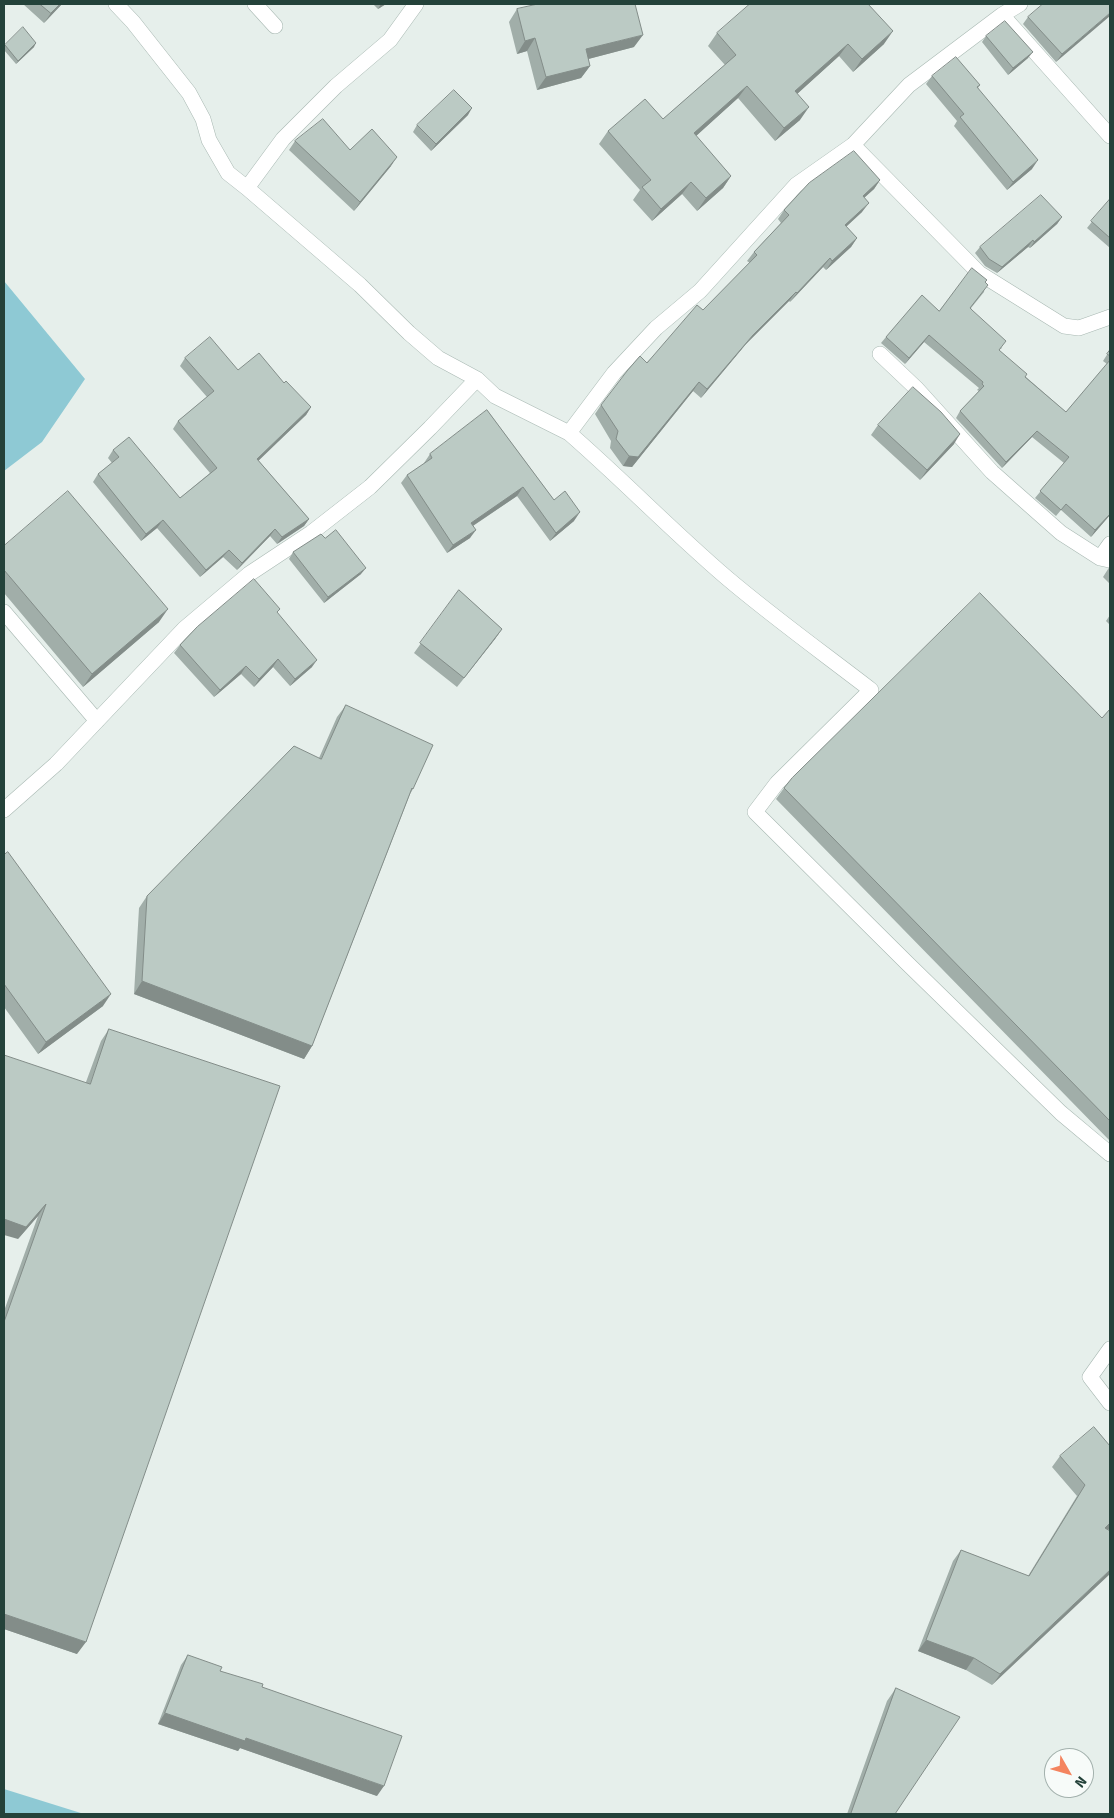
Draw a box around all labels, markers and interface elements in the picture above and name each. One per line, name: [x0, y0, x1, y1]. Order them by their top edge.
north arrow: [1044, 1748, 1094, 1798]
text: N: [1071, 1773, 1090, 1791]

